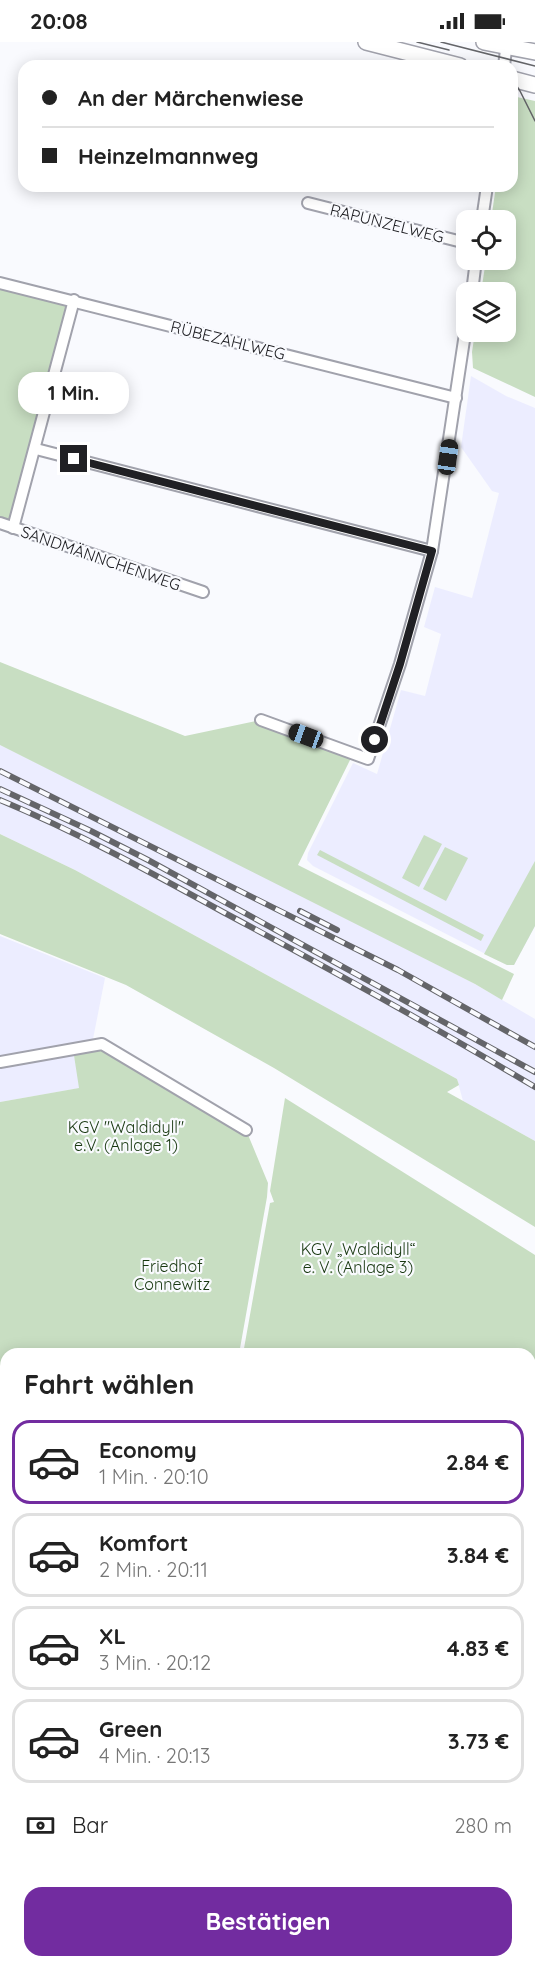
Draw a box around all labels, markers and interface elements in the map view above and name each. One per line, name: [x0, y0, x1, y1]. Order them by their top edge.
text: 20:08: [30, 7, 88, 35]
text: An der Märchenwiese: [78, 84, 304, 112]
text: Heinzelmannweg: [78, 142, 259, 170]
street label: RAPUNZELWEG: [328, 199, 446, 247]
map controls: [456, 210, 516, 342]
button: locate: [456, 210, 516, 270]
button: layers: [456, 282, 516, 342]
street label: RÜBEZAHLWEG: [169, 316, 287, 364]
callout: 1 Min.: [19, 372, 130, 414]
text: 1 Min.: [48, 380, 99, 405]
car: [437, 438, 459, 476]
route end: [60, 445, 87, 472]
street label: SANDMÄNNCHENWEG: [18, 521, 184, 595]
car: [286, 721, 326, 751]
route start: [361, 726, 388, 753]
park label: KGV "Waldidyll" e.V. (Anlage 1): [68, 1117, 184, 1155]
park label: KGV „Waldidyll“ e. V. (Anlage 3): [301, 1239, 416, 1277]
park label: Friedhof Connewitz: [134, 1256, 210, 1294]
text: Fahrt wählen: [24, 1367, 194, 1401]
icon: car: [27, 1435, 81, 1489]
text: Economy: [99, 1436, 197, 1464]
text: 2.84 €: [446, 1448, 509, 1476]
text: 1 Min. · 20:10: [99, 1464, 209, 1489]
icon: car: [27, 1528, 81, 1582]
text: Komfort: [99, 1529, 188, 1557]
text: 3.84 €: [447, 1541, 509, 1569]
text: 2 Min. · 20:11: [99, 1557, 208, 1582]
icon: car: [27, 1621, 81, 1675]
text: XL: [99, 1622, 126, 1650]
text: 4.83 €: [447, 1634, 509, 1662]
text: 3 Min. · 20:12: [99, 1650, 211, 1675]
icon: car: [27, 1714, 81, 1768]
text: Green: [99, 1715, 162, 1743]
text: 3.73 €: [448, 1727, 509, 1755]
text: 4 Min. · 20:13: [99, 1743, 210, 1768]
icon: cash: [24, 1809, 57, 1842]
text: Bar: [72, 1811, 108, 1839]
text: 280 m: [455, 1813, 512, 1838]
button: Bestätigen: [24, 1887, 512, 1956]

